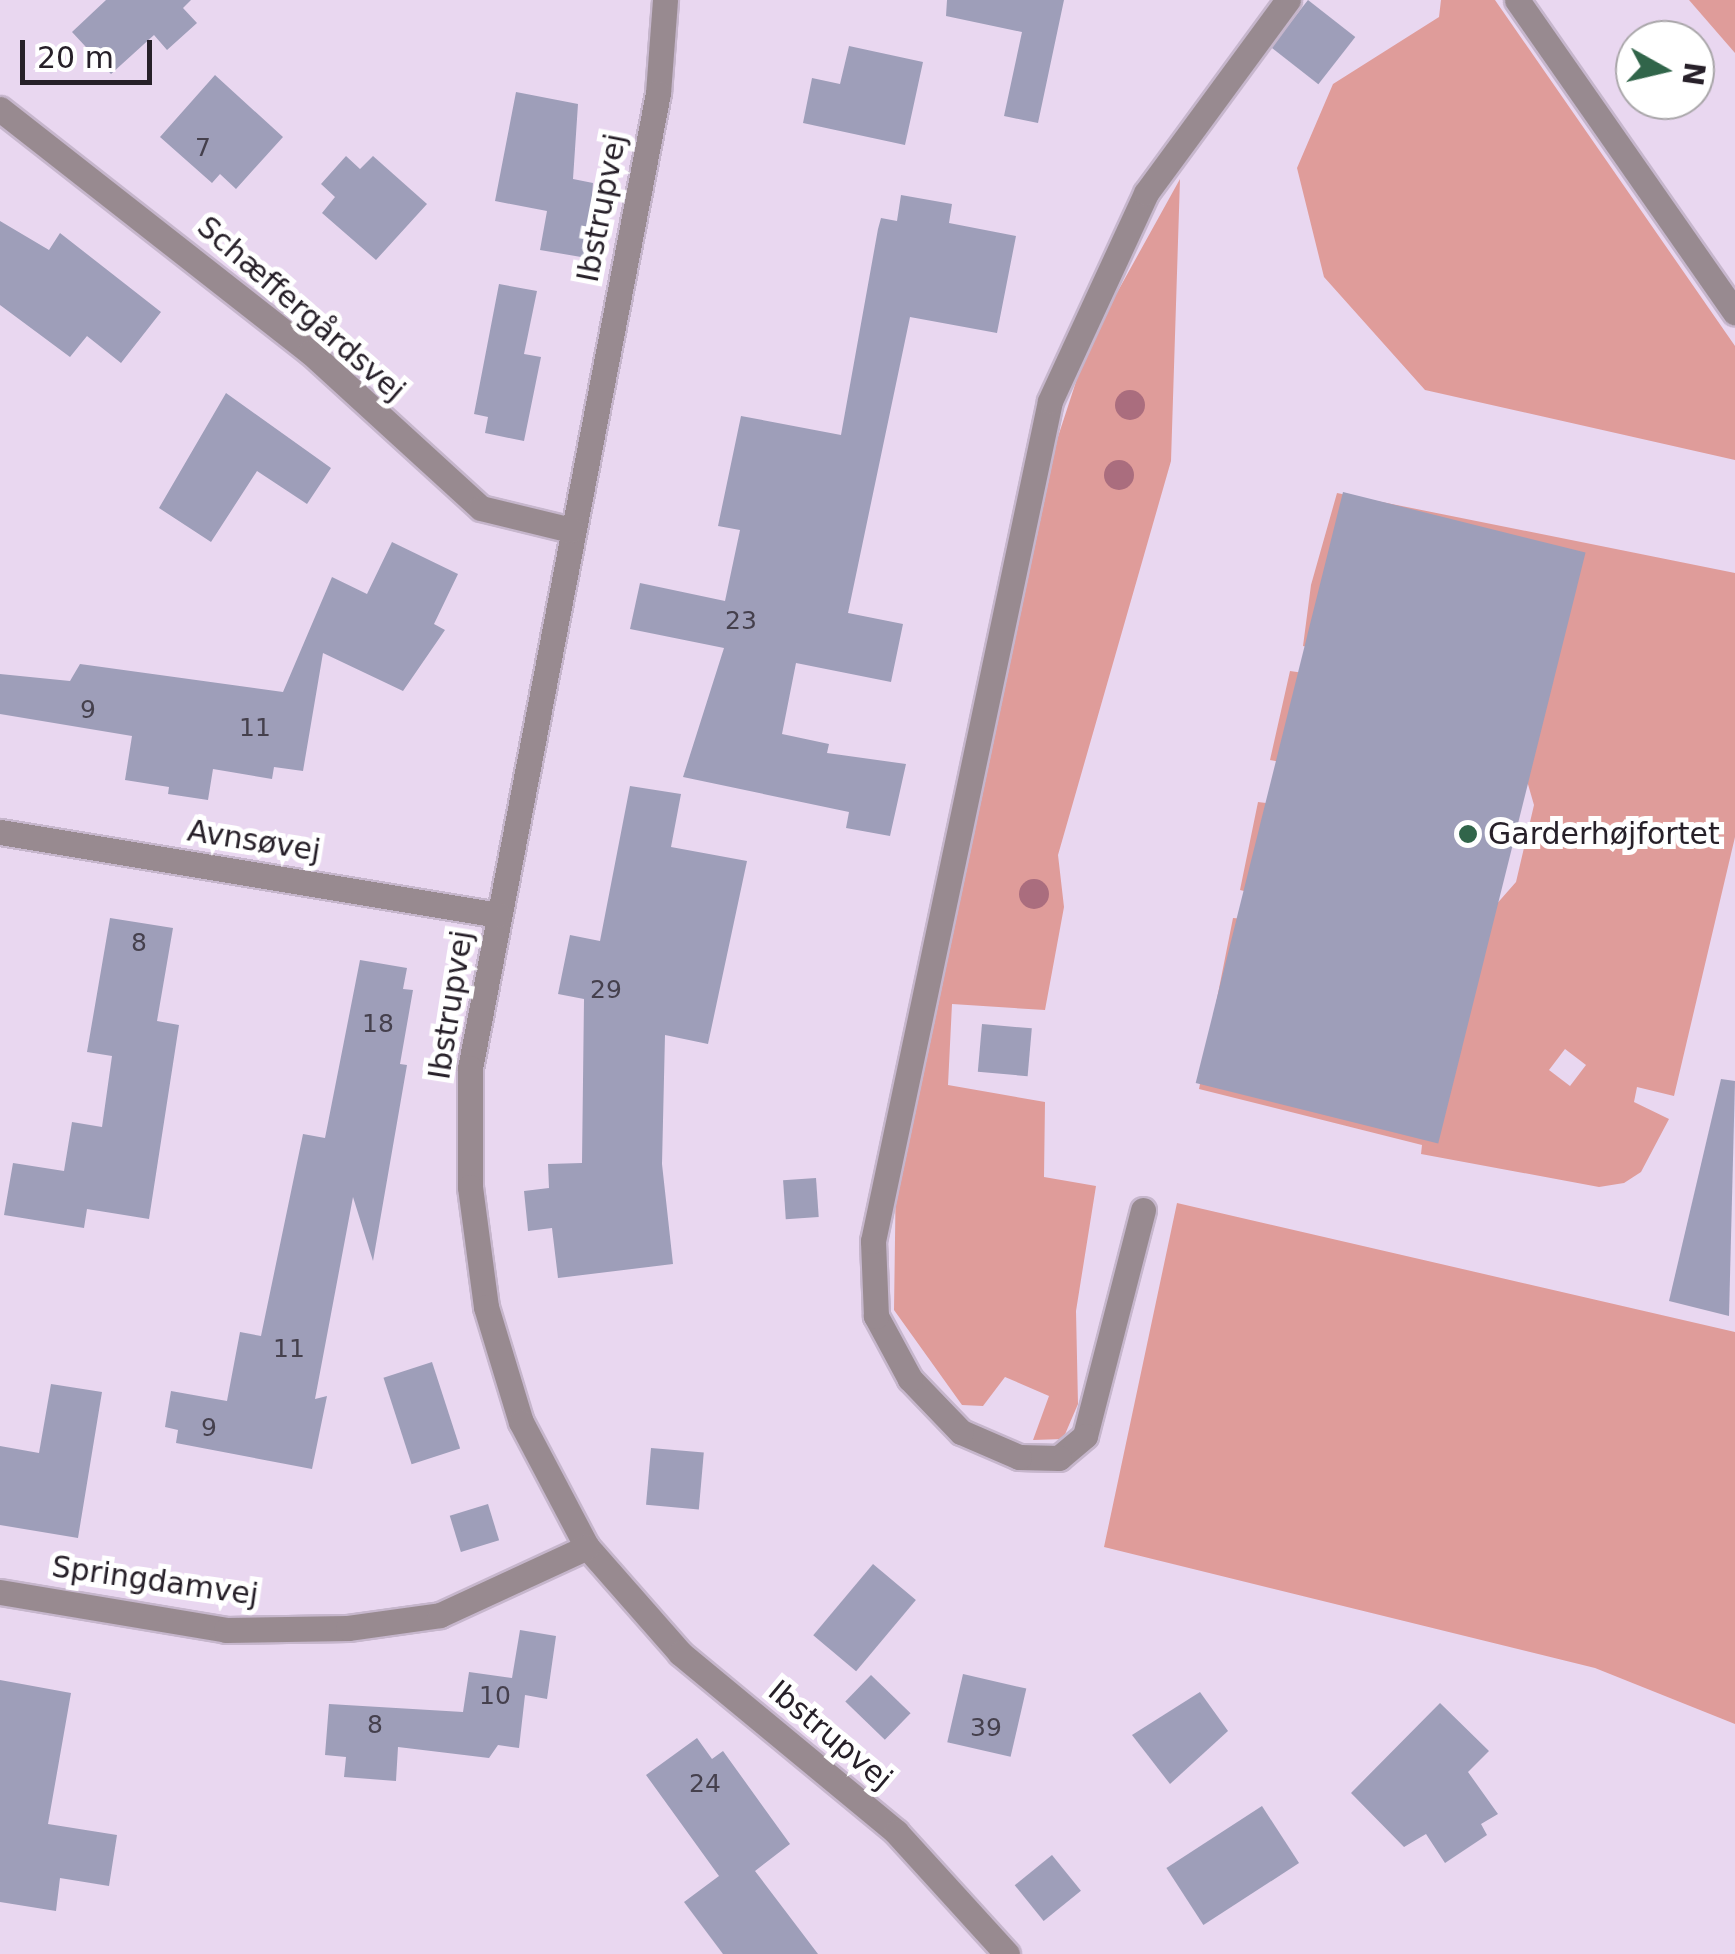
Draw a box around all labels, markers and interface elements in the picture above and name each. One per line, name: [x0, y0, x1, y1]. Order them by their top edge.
scale bar: [25, 20, 158, 82]
north arrow: [1615, 20, 1715, 120]
text: 20 m: [37, 40, 114, 75]
text: N: [1675, 60, 1711, 88]
street label: Ibstrupvej: [570, 131, 634, 285]
house number: 7: [195, 133, 211, 163]
street label: Schæffergårdsvej: [190, 209, 412, 409]
house number: 23: [725, 606, 757, 636]
house number: 9: [80, 695, 96, 725]
house number: 11: [239, 713, 271, 743]
street label: Avnsøvej: [185, 813, 323, 869]
place label: Garderhøjfortet: [1488, 816, 1720, 852]
marker: Garderhøjfortet: [1457, 823, 1479, 845]
house number: 8: [131, 928, 147, 958]
street label: Ibstrupvej: [421, 928, 481, 1082]
house number: 29: [590, 975, 622, 1005]
house number: 18: [362, 1009, 394, 1039]
house number: 11: [273, 1334, 305, 1364]
house number: 9: [201, 1413, 217, 1443]
street label: Springdamvej: [50, 1549, 260, 1613]
street label: Ibstrupvej: [761, 1673, 899, 1797]
house number: 10: [479, 1681, 511, 1711]
house number: 8: [367, 1710, 383, 1740]
house number: 39: [970, 1713, 1002, 1743]
house number: 24: [689, 1769, 721, 1799]

